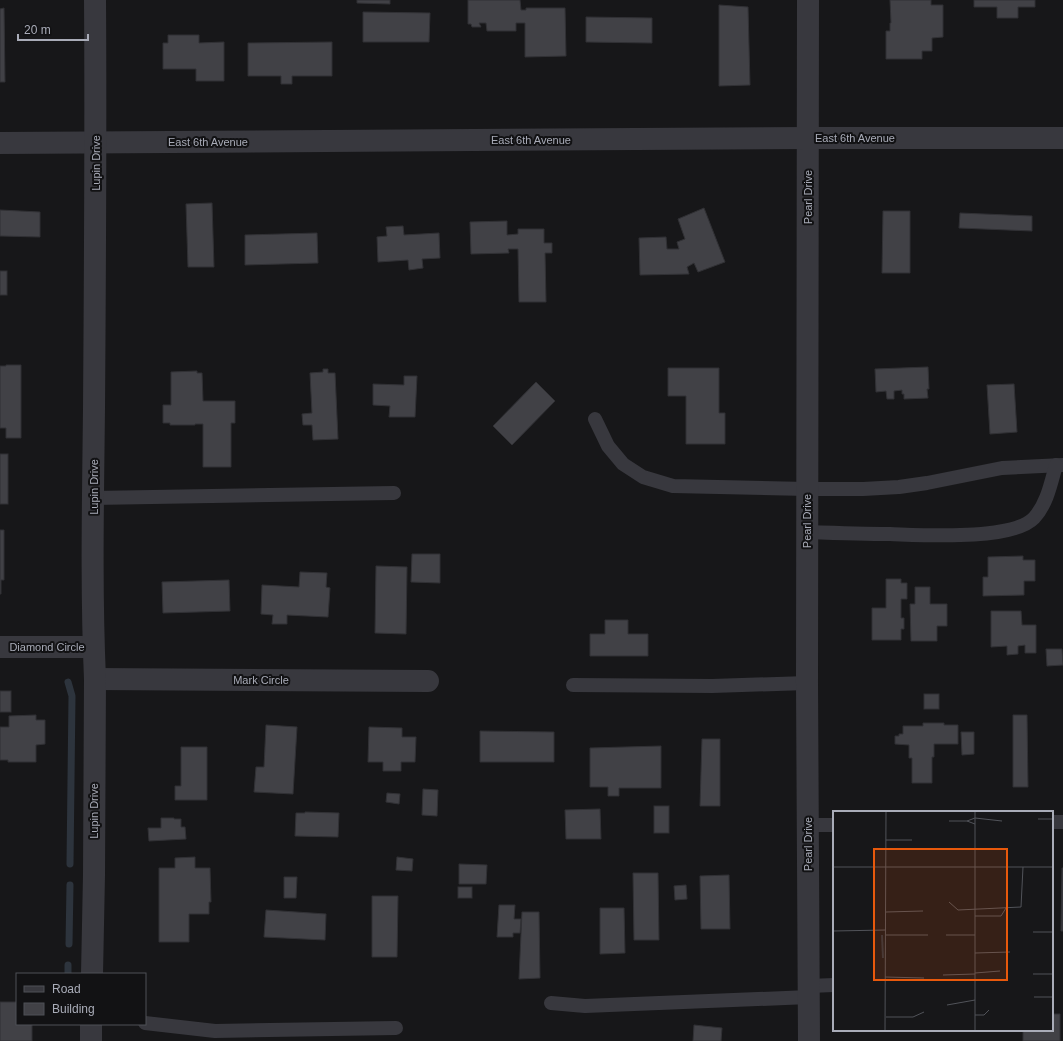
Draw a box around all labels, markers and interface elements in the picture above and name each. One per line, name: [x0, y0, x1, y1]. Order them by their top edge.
scale bar: [18, 16, 88, 42]
text: 20 m: [24, 23, 51, 37]
street label: East 6th Avenue: [815, 132, 895, 144]
street label: East 6th Avenue: [491, 134, 571, 146]
street label: Lupin Drive: [90, 135, 102, 191]
street label: East 6th Avenue: [168, 136, 248, 148]
street label: Pearl Drive: [802, 170, 814, 224]
street label: Lupin Drive: [88, 459, 100, 515]
street label: Pearl Drive: [801, 494, 813, 548]
street label: Diamond Circle: [9, 641, 85, 653]
street label: Mark Circle: [233, 674, 289, 686]
street label: Lupin Drive: [88, 783, 100, 839]
inset map: [833, 811, 1053, 1031]
street label: Pearl Drive: [802, 817, 814, 871]
legend: [16, 973, 146, 1025]
text: Road: [52, 982, 81, 996]
text: Building: [52, 1002, 95, 1016]

